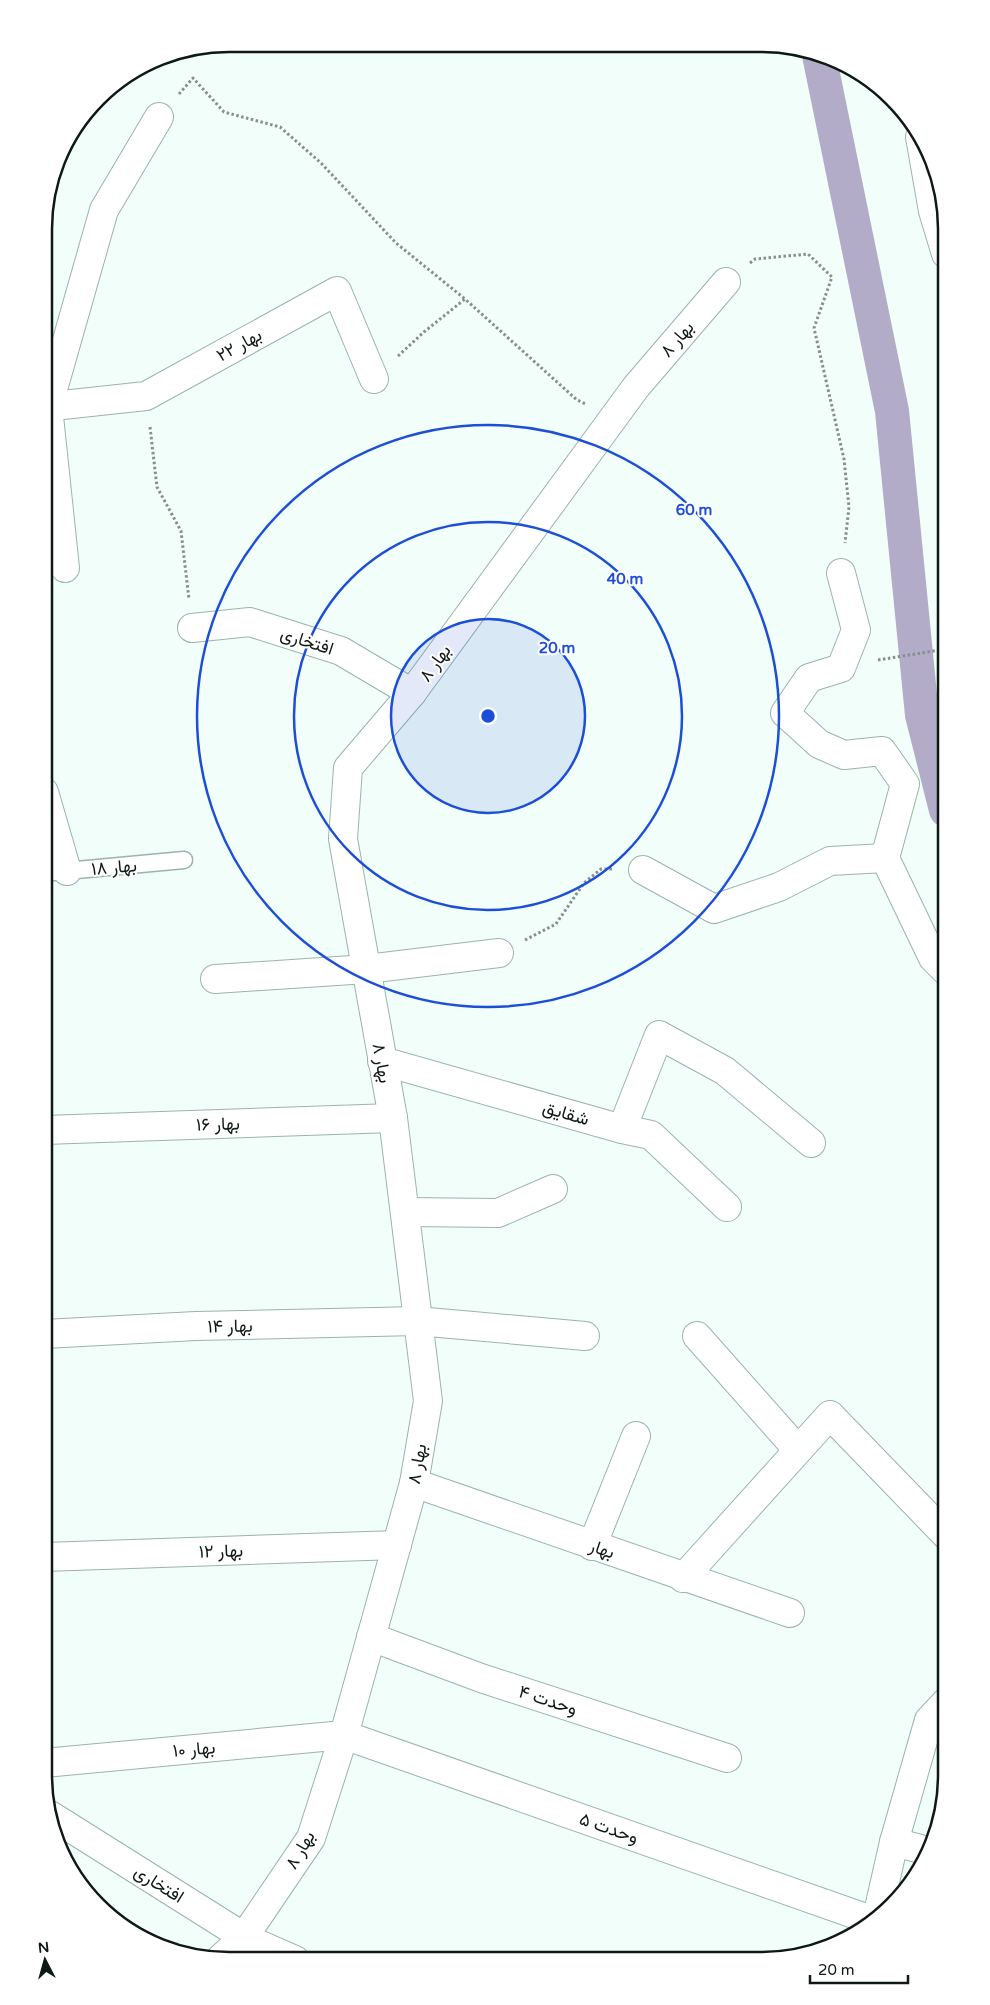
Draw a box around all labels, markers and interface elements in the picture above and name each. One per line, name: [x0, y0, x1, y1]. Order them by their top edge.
street label: بهار ۸: [655, 317, 699, 361]
street label: بهار ۲۲: [212, 324, 266, 366]
text: 60 m: [676, 501, 712, 519]
text: 40 m: [607, 570, 643, 588]
street label: افتخاری: [278, 622, 336, 660]
text: 20 m: [539, 639, 575, 657]
street label: بهار ۸: [414, 640, 456, 686]
centre of rings: [479, 707, 497, 725]
street label: بهار ۱۸: [90, 854, 138, 880]
street label: بهار ۸: [368, 1041, 396, 1085]
street label: شقایق: [540, 1096, 592, 1130]
street label: بهار ۱۶: [196, 1112, 240, 1136]
street label: بهار ۱۴: [207, 1315, 253, 1337]
street label: بهار ۸: [403, 1442, 431, 1486]
street label: بهار: [586, 1534, 617, 1563]
street label: بهار ۱۲: [198, 1539, 244, 1563]
street label: وحدت ۴: [516, 1680, 580, 1720]
street label: بهار ۱۰: [172, 1736, 216, 1762]
street label: وحدت ۵: [577, 1808, 641, 1848]
street label: بهار ۸: [280, 1827, 320, 1873]
street label: افتخاری: [130, 1860, 188, 1908]
north arrow: [20, 1935, 70, 1985]
text: N: [37, 1939, 50, 1957]
scale bar: [810, 1952, 908, 1984]
text: 20 m: [818, 1961, 855, 1979]

